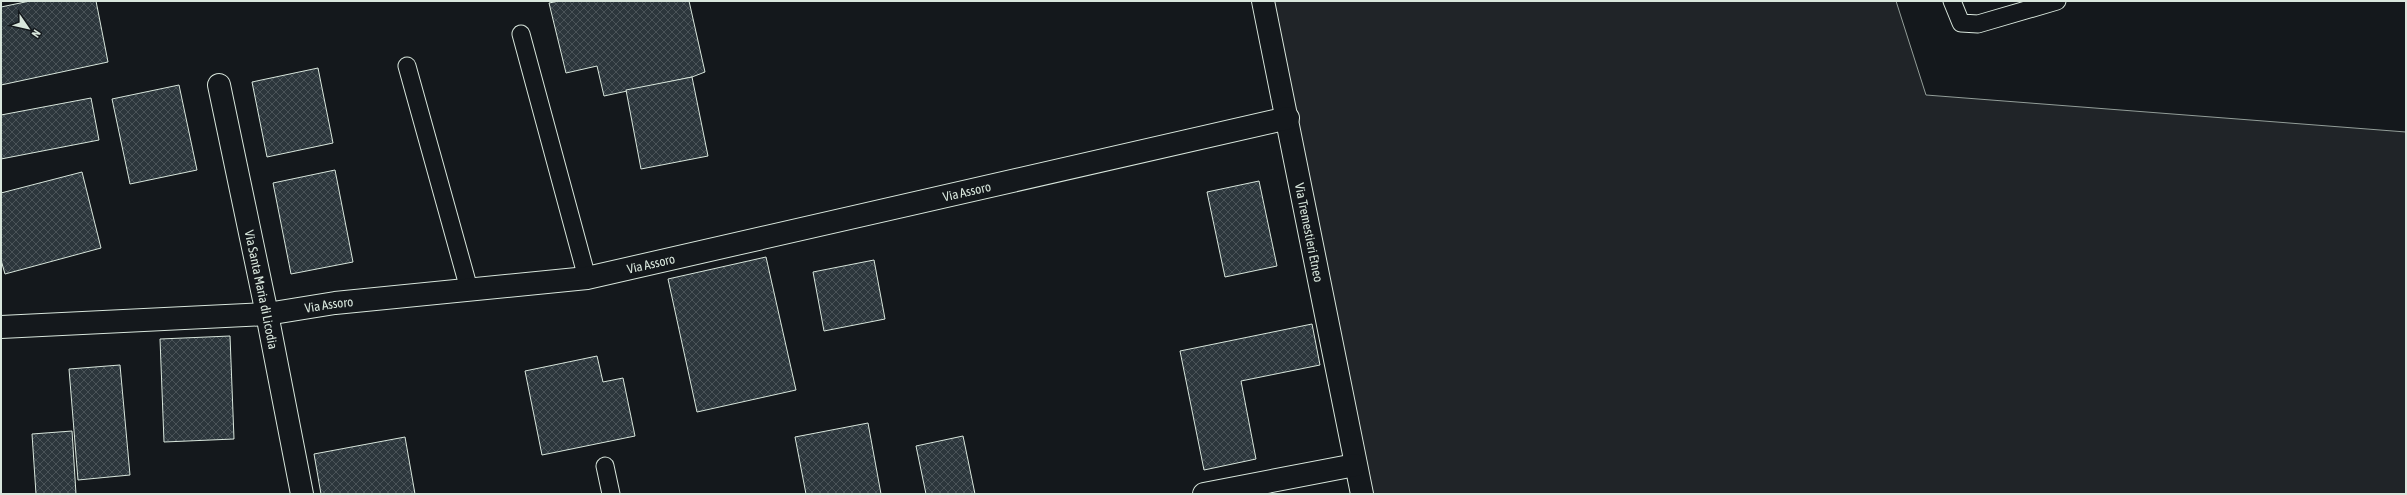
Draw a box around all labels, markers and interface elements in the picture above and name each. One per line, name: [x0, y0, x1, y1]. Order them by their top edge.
north arrow: [8, 8, 48, 48]
text: N: [29, 28, 43, 40]
street label: Via Assoro: [941, 179, 992, 205]
street label: Via Tremestieri Etneo: [1292, 182, 1326, 283]
street label: Via Santa Maria di Licodia: [242, 229, 281, 350]
street label: Via Assoro: [626, 251, 677, 277]
street label: Via Assoro: [304, 294, 354, 316]

